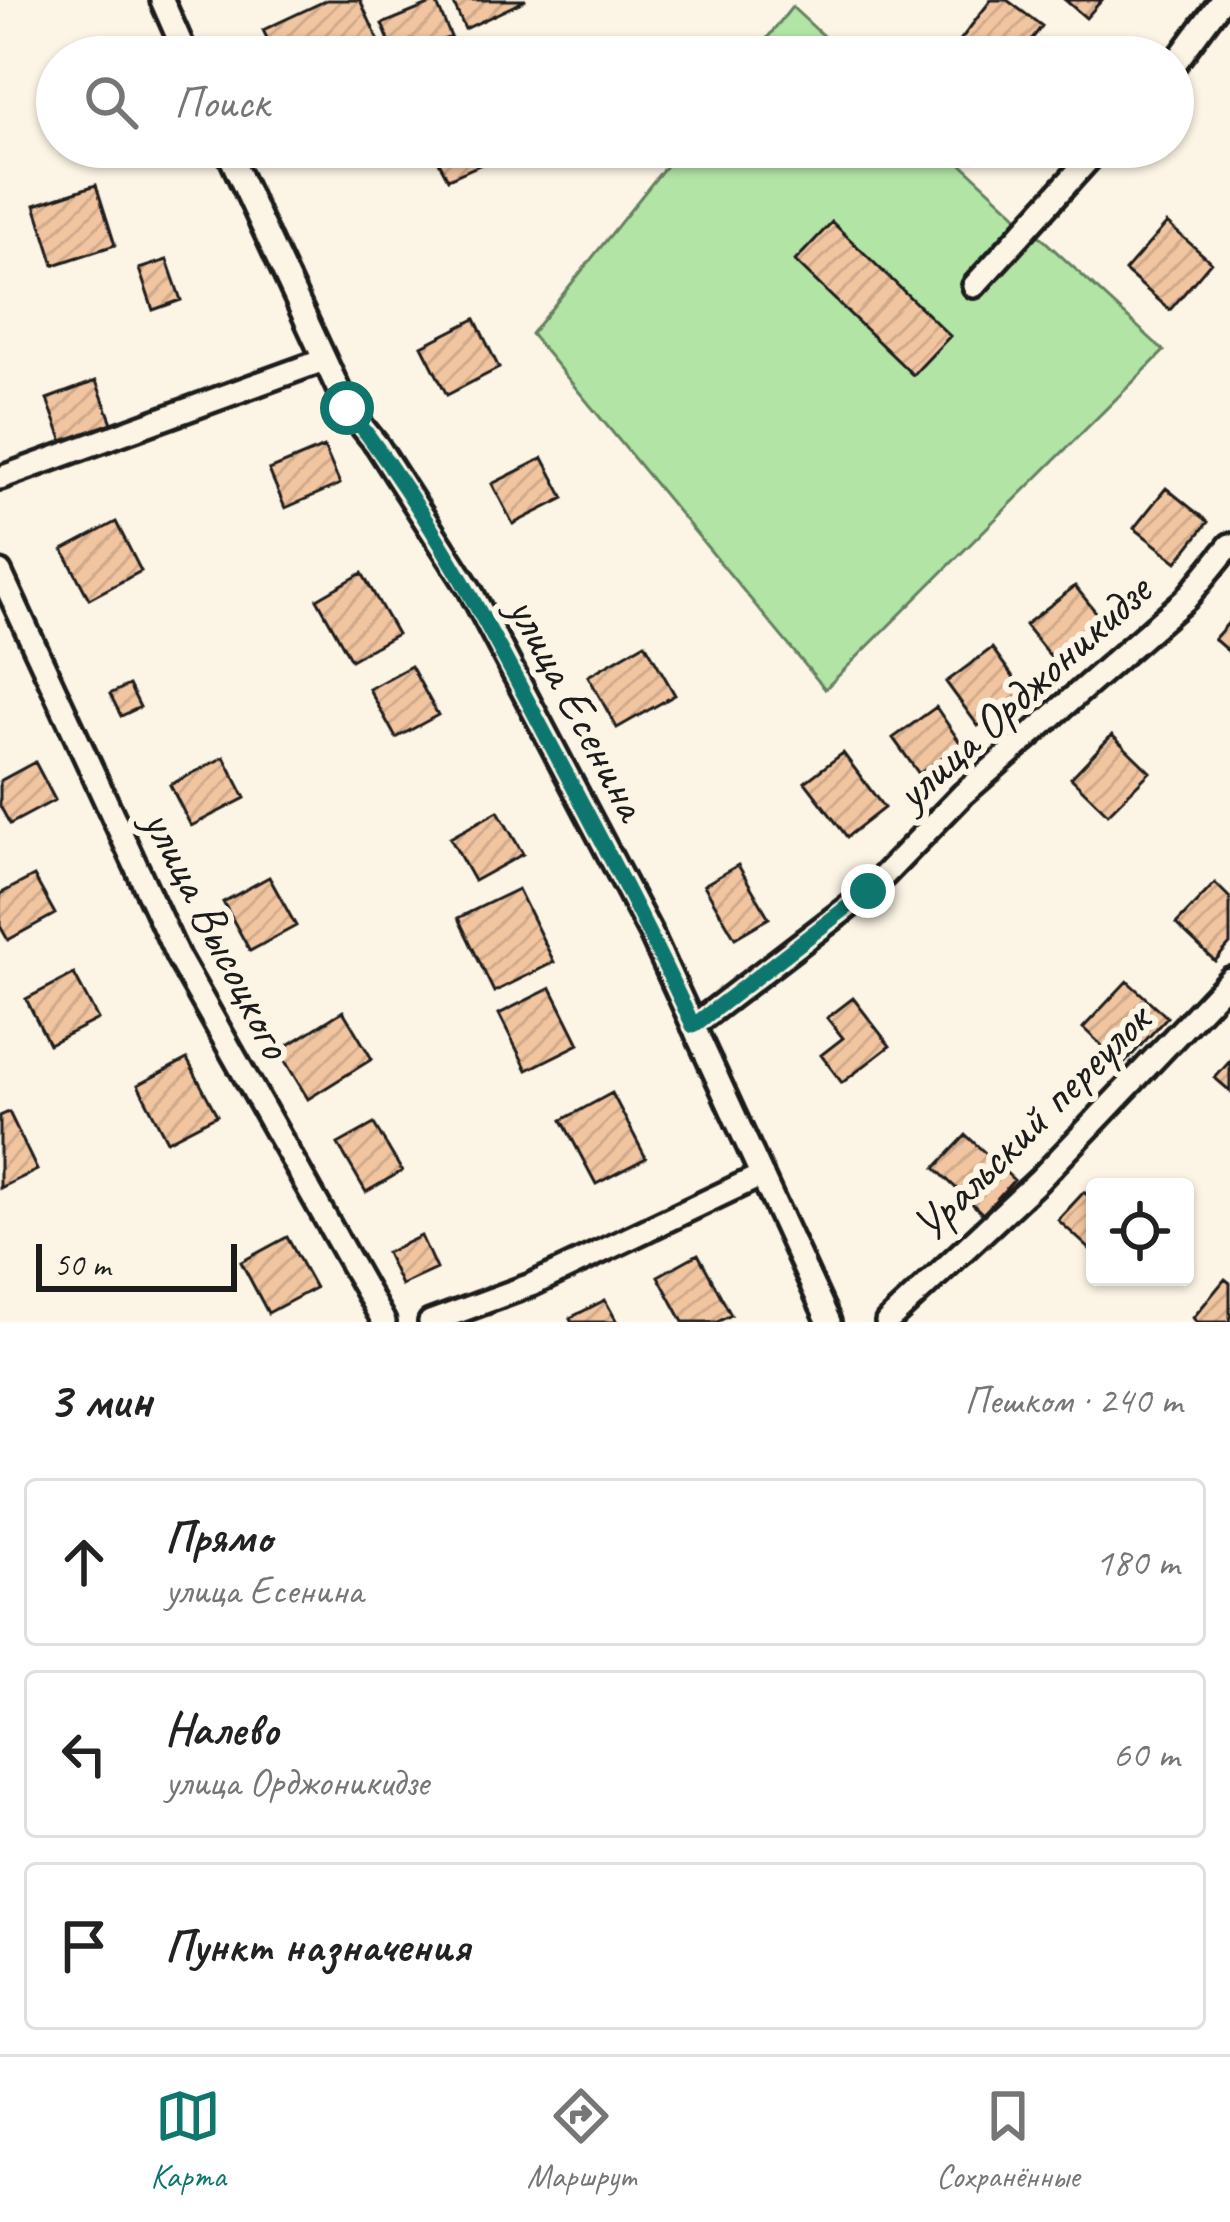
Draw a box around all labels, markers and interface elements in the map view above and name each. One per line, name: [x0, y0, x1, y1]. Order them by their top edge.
search box: [36, 36, 1194, 168]
icon: search: [78, 69, 144, 135]
text: Поиск: [174, 74, 269, 131]
route start: [320, 381, 374, 435]
street label: улица Орджоникидзе: [880, 559, 1166, 825]
street label: улица Есенина: [493, 583, 664, 833]
street label: улица Высоцкого: [129, 796, 307, 1070]
route end: [841, 864, 895, 918]
street label: Уральский переулок: [899, 988, 1166, 1255]
map controls: [1086, 1178, 1194, 1286]
button: locate: [1086, 1178, 1194, 1286]
scale bar: [36, 1238, 237, 1291]
text: 50 m: [54, 1244, 110, 1286]
text: 3 мин: [48, 1368, 152, 1432]
text: Пешком · 240 m: [964, 1376, 1182, 1425]
text: Прямо: [165, 1509, 272, 1566]
icon: ahead: [51, 1529, 117, 1595]
text: 180 m: [1095, 1538, 1179, 1587]
text: улица Есенина: [165, 1566, 363, 1615]
text: Налево: [165, 1701, 279, 1758]
icon: left: [51, 1721, 117, 1787]
text: 60 m: [1113, 1730, 1179, 1779]
text: улица Орджоникидзе: [165, 1758, 429, 1807]
icon: arrive: [51, 1913, 117, 1979]
text: Пункт назначения: [165, 1918, 470, 1975]
tab: Карта: [150, 2083, 226, 2197]
tab: Маршрут: [527, 2083, 636, 2197]
tab: Сохранённые: [936, 2083, 1080, 2197]

